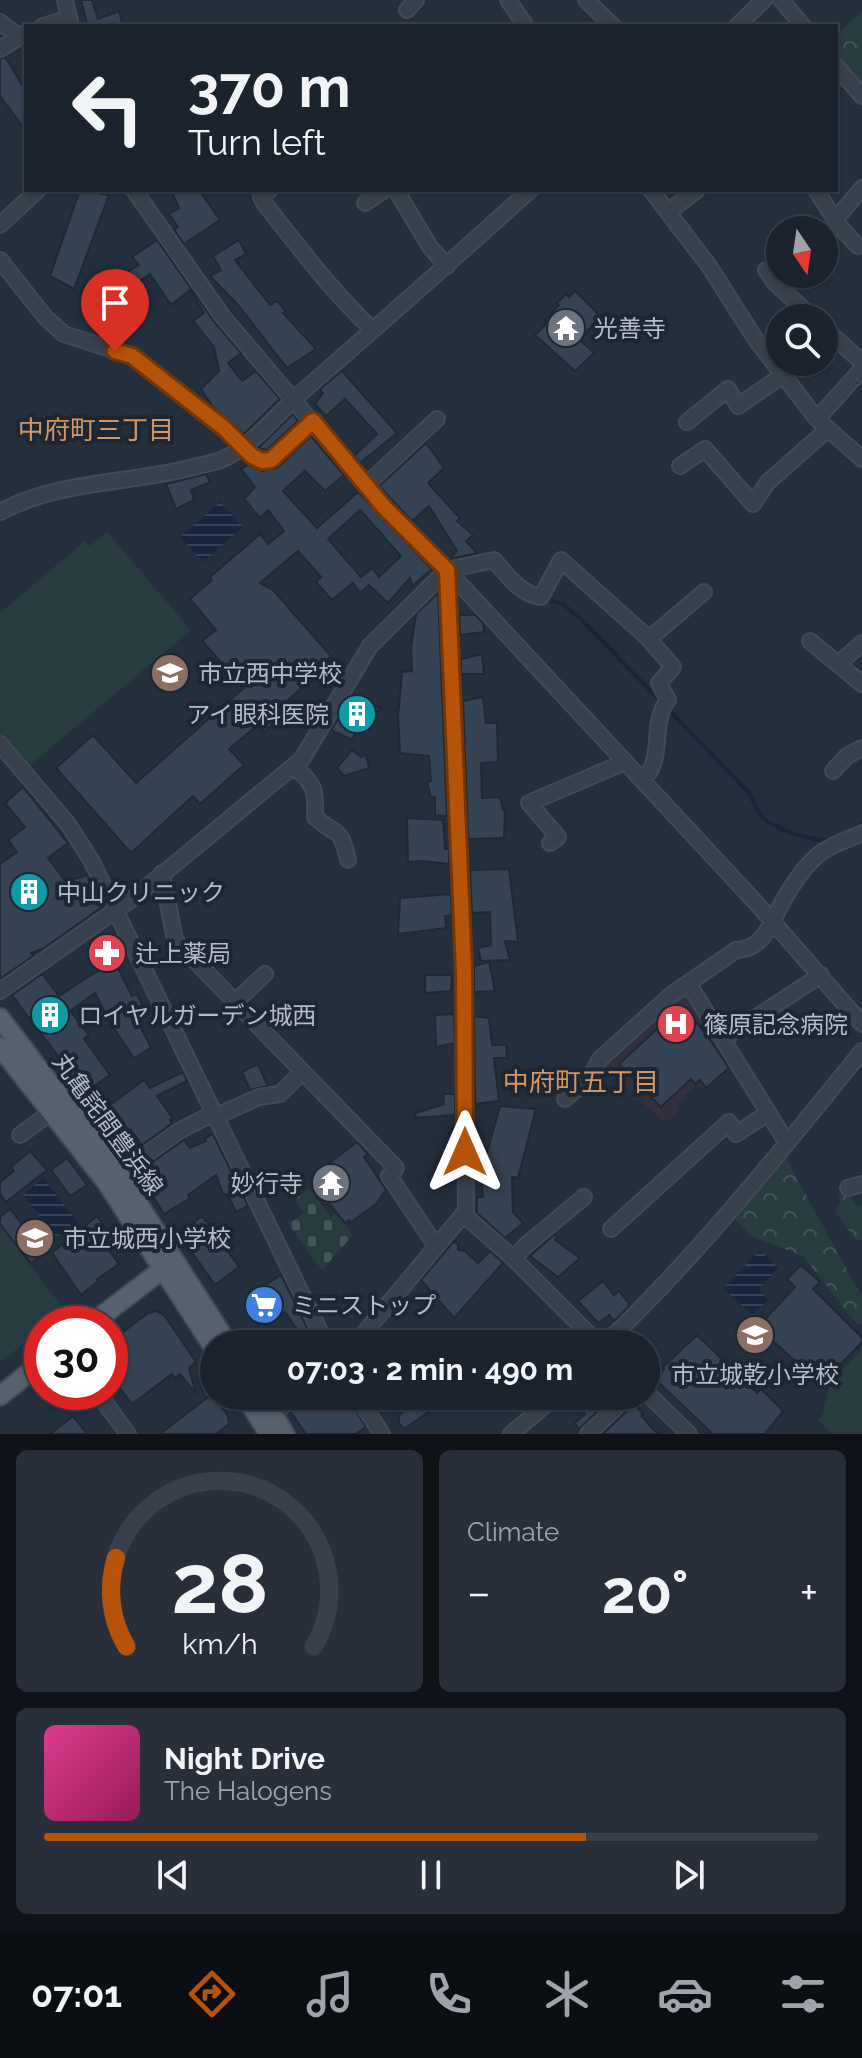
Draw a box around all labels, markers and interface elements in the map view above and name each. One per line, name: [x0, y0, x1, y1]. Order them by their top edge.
text: 370 m: [188, 54, 351, 120]
icon: left: [56, 56, 160, 160]
text: Turn left: [188, 121, 326, 163]
north arrow: [766, 216, 838, 288]
map controls: [766, 216, 838, 376]
pin: [81, 269, 149, 351]
icon: arrive: [93, 281, 137, 325]
button: search: [766, 304, 838, 376]
temple icon: 光善寺: [545, 307, 587, 349]
place label: 光善寺: [594, 314, 666, 343]
district label: 中府町三丁目: [18, 415, 174, 445]
school or university icon: 市立西中学校: [149, 652, 191, 694]
place label: 市立西中学校: [198, 659, 342, 688]
building icon: アイ眼科医院: [336, 693, 378, 735]
place label: アイ眼科医院: [186, 700, 329, 729]
building icon: 中山クリニック: [8, 871, 50, 913]
place label: 中山クリニック: [57, 878, 225, 907]
pharmacy icon: 辻上薬局: [86, 932, 128, 974]
place label: 辻上薬局: [135, 939, 231, 968]
building icon: ロイヤルガーデン城西: [29, 994, 71, 1036]
place label: ロイヤルガーデン城西: [78, 1001, 317, 1030]
hospital icon: 篠原記念病院: [655, 1003, 697, 1045]
place label: 篠原記念病院: [704, 1010, 848, 1039]
street label: 丸亀詫間豊浜線: [47, 1048, 169, 1200]
district label: 中府町五丁目: [503, 1067, 659, 1097]
position arrow: [423, 1110, 507, 1194]
temple icon: 妙行寺: [310, 1162, 352, 1204]
place label: 妙行寺: [231, 1169, 303, 1198]
school or university icon: 市立城西小学校: [14, 1217, 56, 1259]
place label: 市立城西小学校: [63, 1224, 231, 1253]
supermarket icon: ミニストップ: [243, 1284, 285, 1326]
place label: ミニストップ: [292, 1291, 436, 1320]
speed limit sign: 30: [24, 1306, 128, 1410]
school or university icon: 市立城乾小学校: [734, 1314, 776, 1356]
text: 07:03 · 2 min · 490 m: [287, 1352, 573, 1387]
place label: 市立城乾小学校: [671, 1360, 839, 1389]
text: Climate: [467, 1517, 559, 1547]
text: 28: [171, 1535, 268, 1632]
text: 20°: [602, 1557, 689, 1627]
text: −: [467, 1567, 491, 1618]
text: +: [800, 1567, 818, 1618]
text: km/h: [182, 1627, 257, 1661]
text: Night Drive: [164, 1741, 325, 1776]
text: The Halogens: [164, 1776, 332, 1806]
icon: previous: [151, 1853, 195, 1897]
icon: pause: [409, 1853, 453, 1897]
icon: next: [667, 1853, 711, 1897]
icon: directions: [184, 1966, 240, 2022]
icon: music: [302, 1966, 358, 2022]
icon: phone: [421, 1966, 477, 2022]
icon: climate: [539, 1966, 595, 2022]
icon: car: [657, 1966, 713, 2022]
icon: filters: [775, 1966, 831, 2022]
text: 07:01: [31, 1973, 122, 2015]

